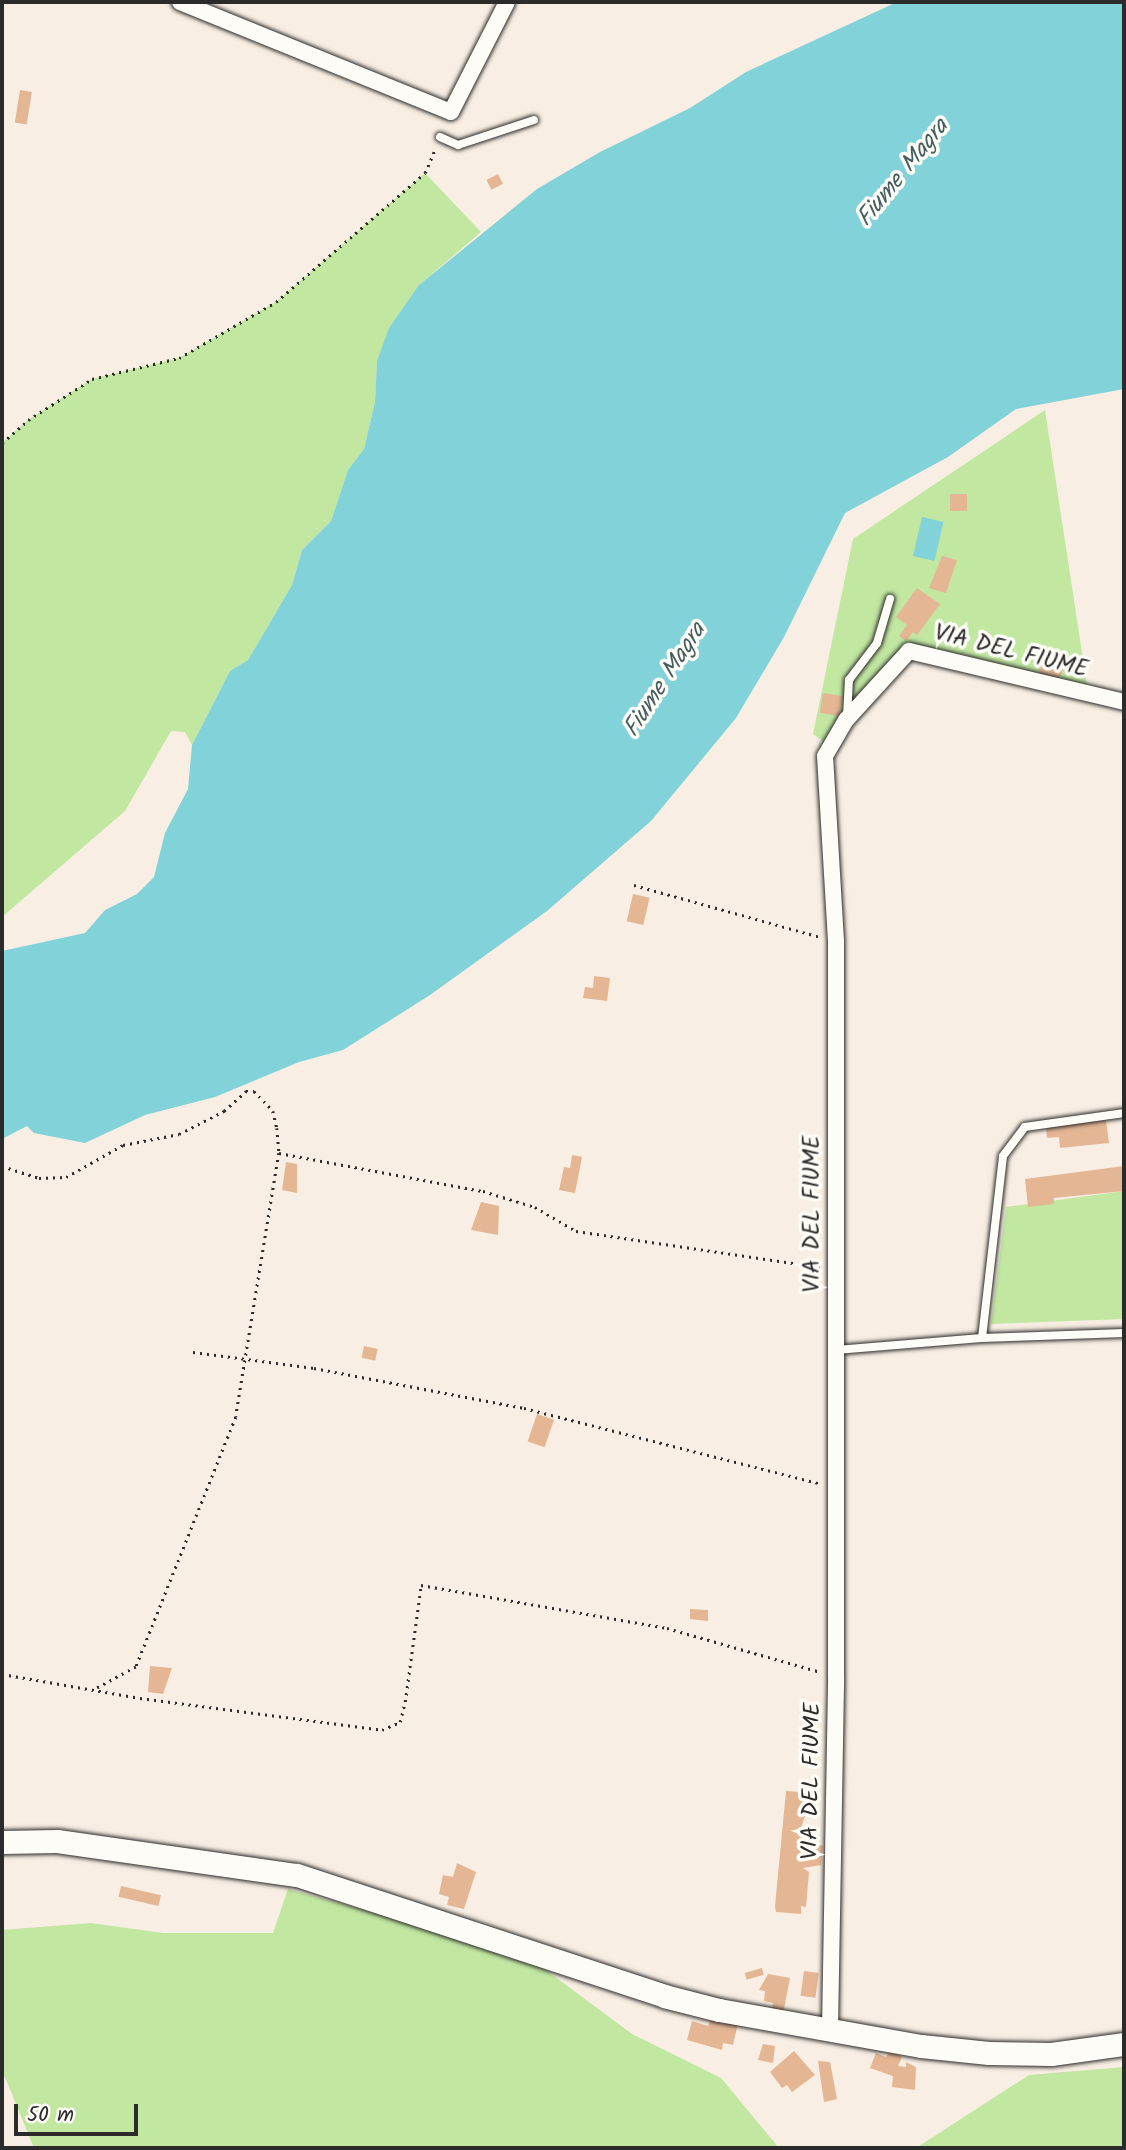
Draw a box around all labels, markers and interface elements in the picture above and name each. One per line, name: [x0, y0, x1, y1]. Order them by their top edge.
water label: Fiume Magra: [851, 113, 955, 233]
water label: Fiume Magra: [617, 618, 713, 742]
street label: VIA DEL FIUME: [931, 620, 1091, 684]
street label: VIA DEL FIUME: [799, 1135, 827, 1293]
street label: VIA DEL FIUME: [797, 1702, 827, 1860]
scale bar: [18, 2090, 142, 2134]
text: 50 m: [27, 2099, 74, 2132]

